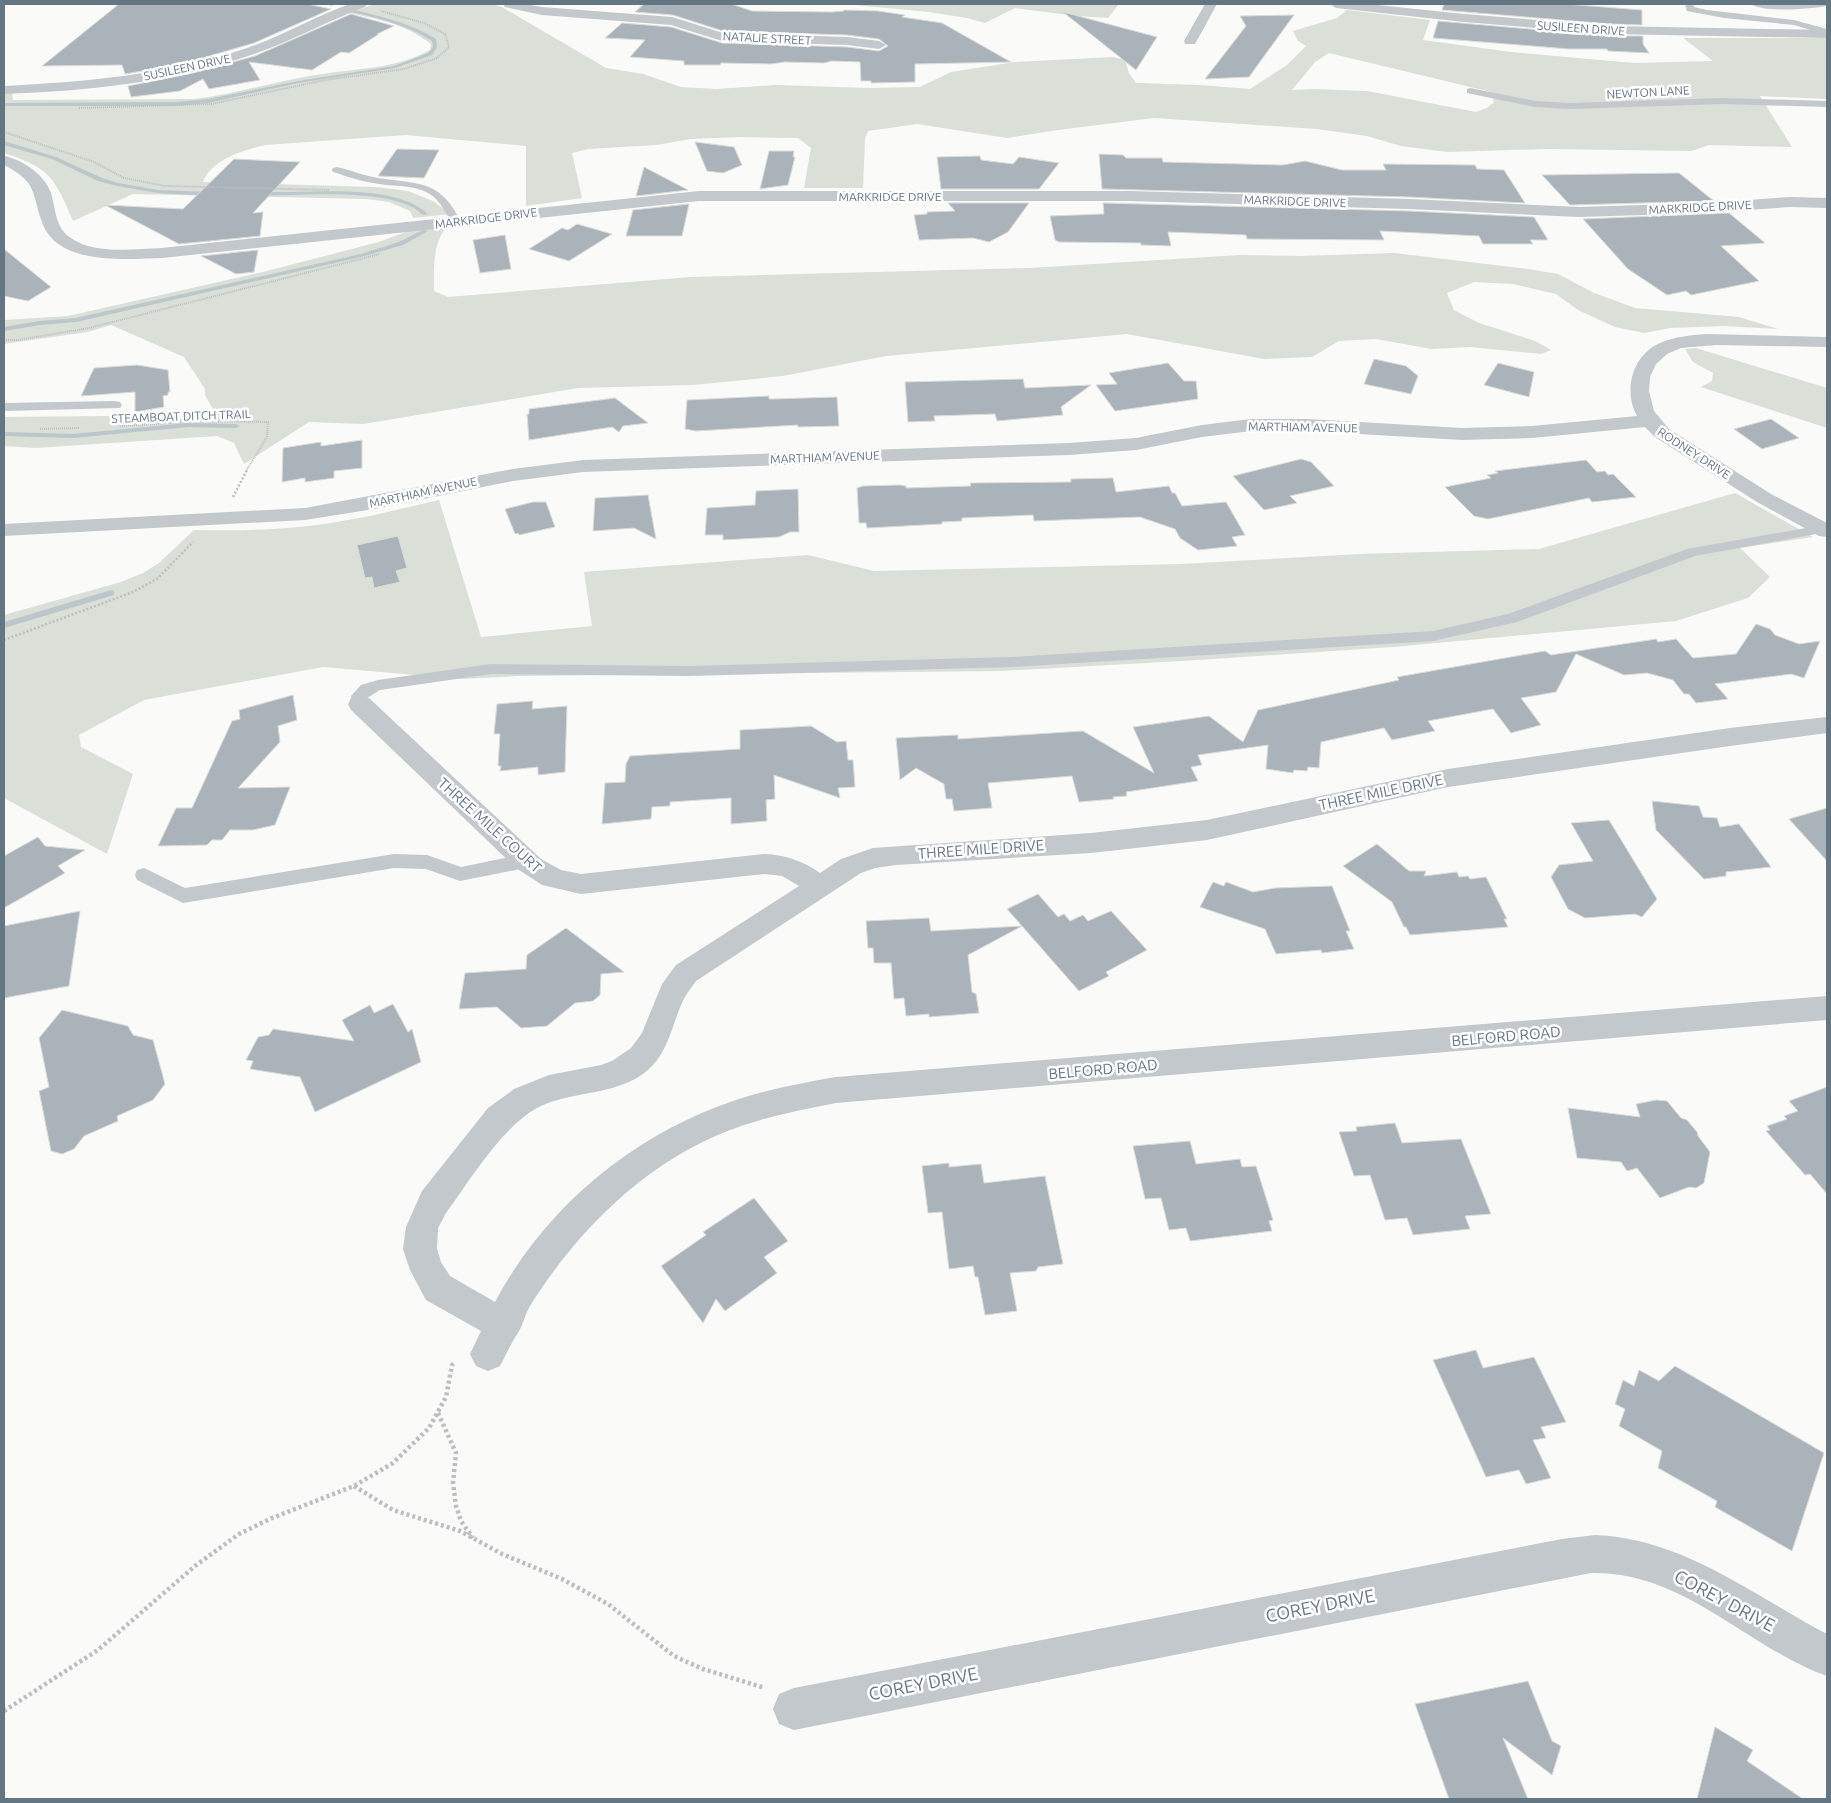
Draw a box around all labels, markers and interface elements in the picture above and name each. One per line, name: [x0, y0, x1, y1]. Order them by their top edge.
street label: SUSILEEN DRIVE: [1537, 18, 1626, 38]
street label: NATALIE STREET: [722, 29, 812, 47]
street label: SUSILEEN DRIVE: [143, 51, 232, 83]
street label: NEWTON LANE: [1606, 83, 1690, 101]
street label: MARKRIDGE DRIVE: [839, 190, 942, 203]
street label: MARKRIDGE DRIVE: [1243, 193, 1347, 209]
street label: MARKRIDGE DRIVE: [1648, 198, 1752, 216]
street label: MARKRIDGE DRIVE: [434, 205, 538, 231]
street label: STEAMBOAT DITCH TRAIL: [111, 407, 251, 425]
street label: MARTHIAM AVENUE: [1248, 420, 1358, 434]
street label: RODNEY DRIVE: [1655, 425, 1733, 481]
street label: MARTHIAM AVENUE: [770, 449, 880, 465]
street label: MARTHIAM AVENUE: [368, 474, 478, 510]
street label: THREE MILE DRIVE: [1317, 771, 1445, 813]
street label: THREE MILE COURT: [435, 774, 546, 876]
street label: THREE MILE DRIVE: [917, 836, 1045, 862]
street label: BELFORD ROAD: [1451, 1023, 1561, 1049]
street label: BELFORD ROAD: [1048, 1056, 1158, 1082]
street label: COREY DRIVE: [1671, 1565, 1779, 1635]
street label: COREY DRIVE: [1264, 1585, 1376, 1625]
street label: COREY DRIVE: [867, 1663, 979, 1703]

